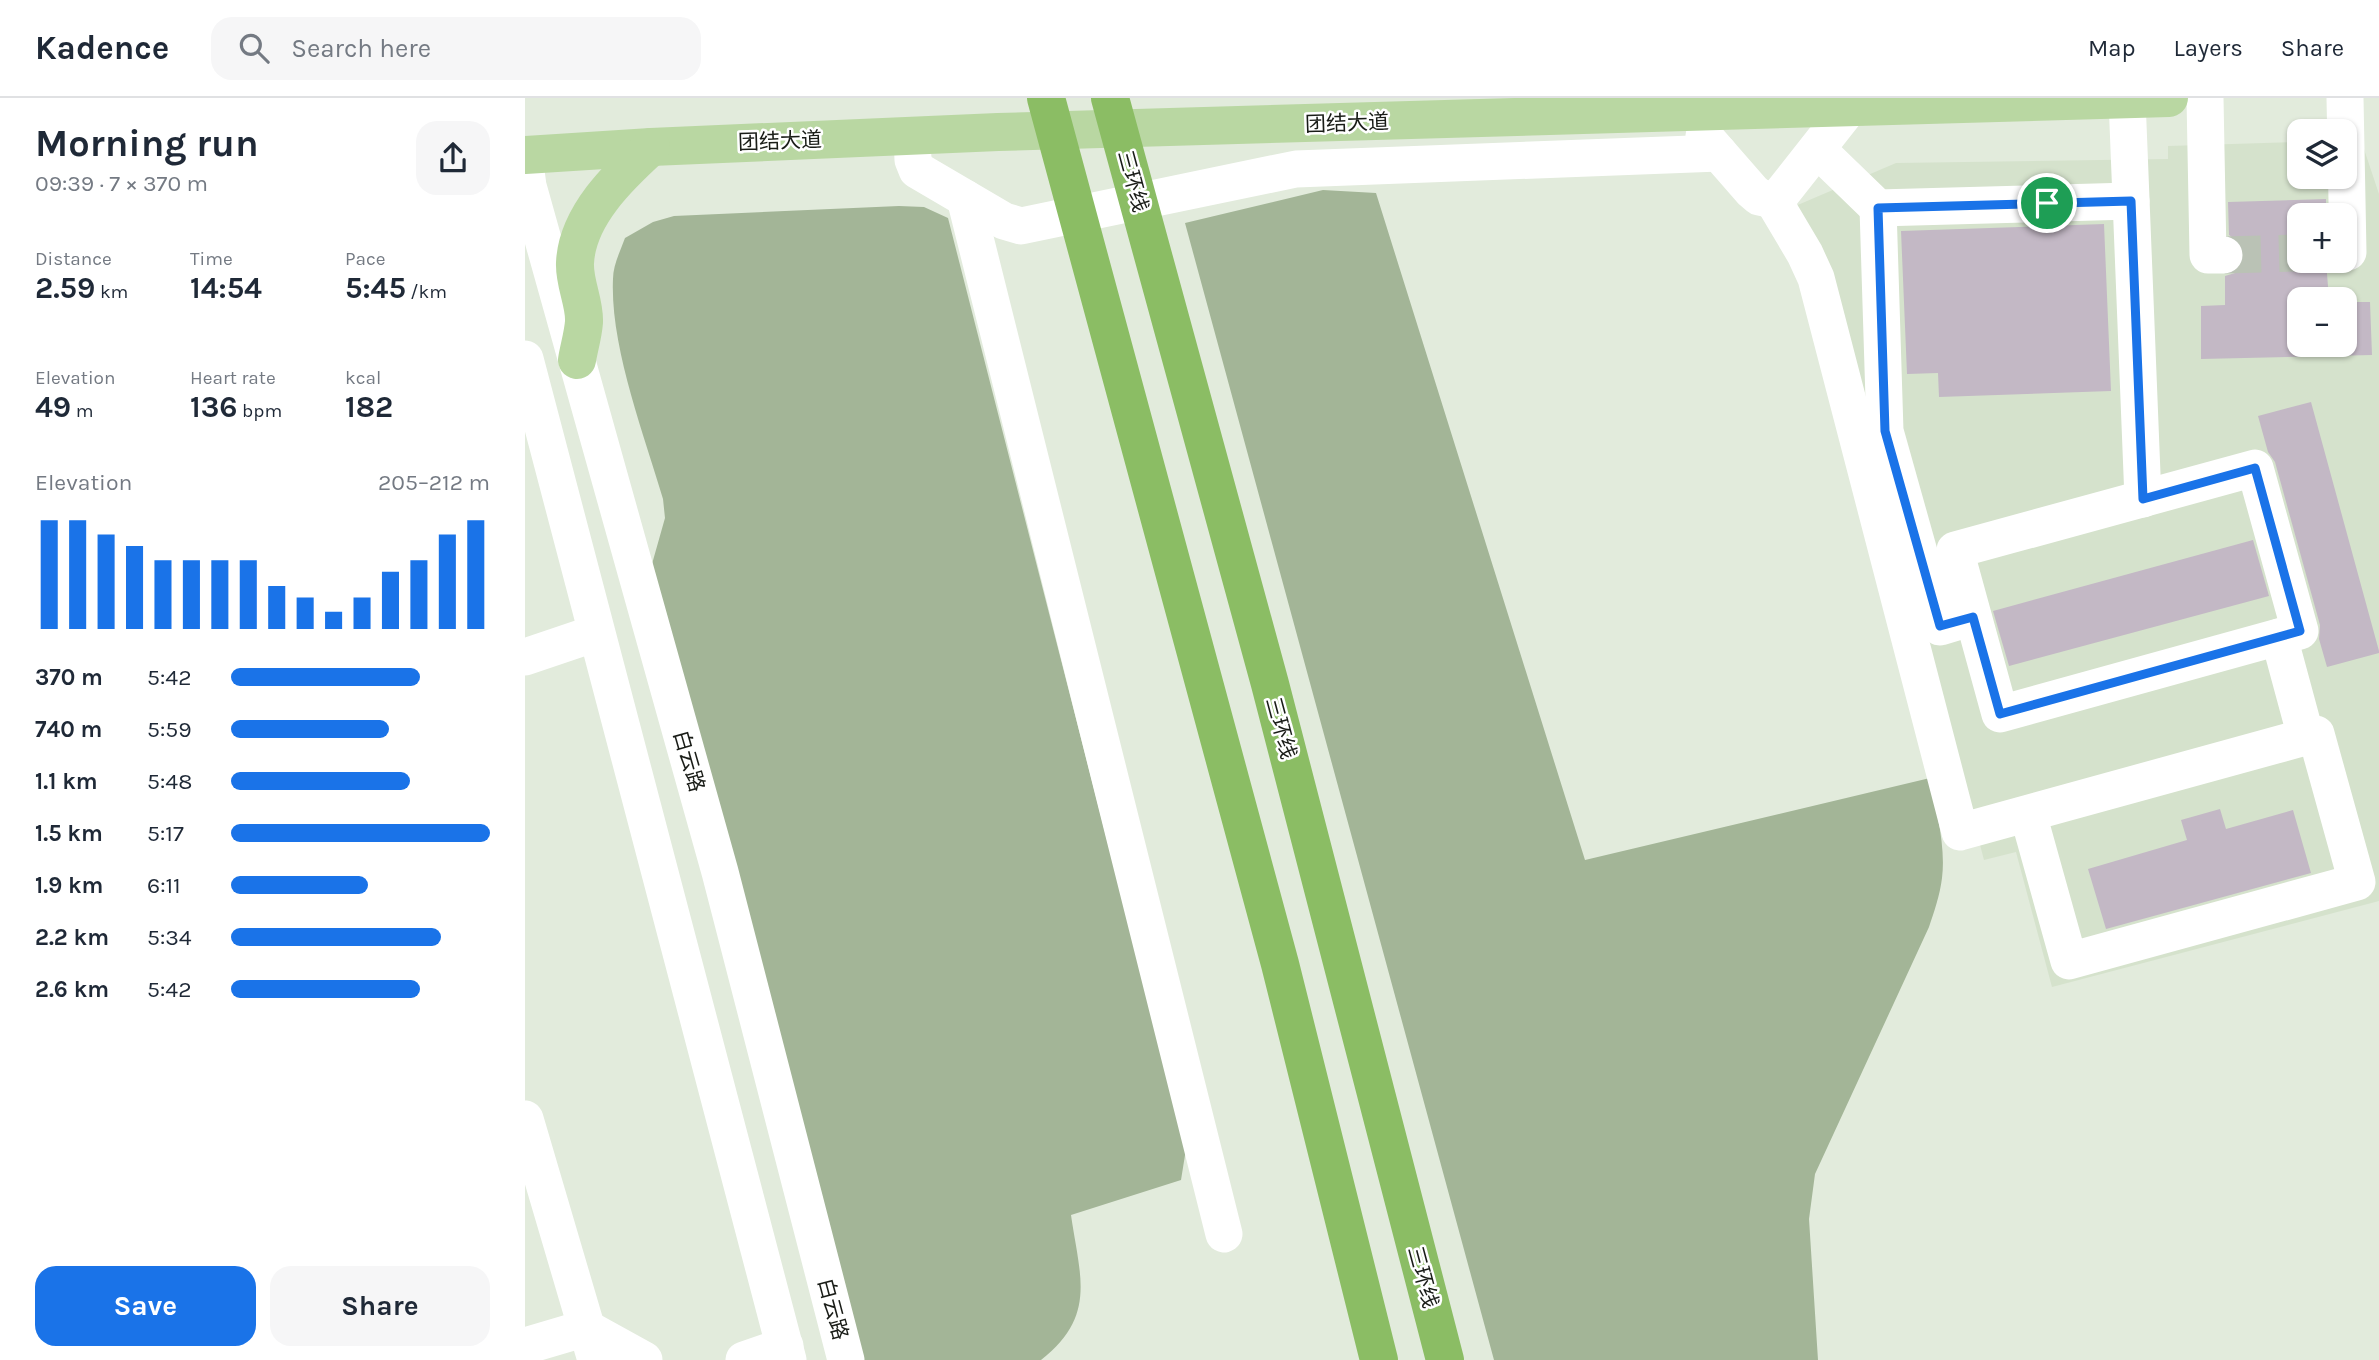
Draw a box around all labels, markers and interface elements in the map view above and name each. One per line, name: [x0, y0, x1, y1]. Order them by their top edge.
search box: [211, 17, 701, 80]
text: Kadence: [35, 29, 169, 67]
icon: search: [235, 29, 273, 67]
text: Search here: [291, 33, 431, 64]
text: Map: [2088, 34, 2136, 62]
text: Layers: [2174, 34, 2243, 62]
text: Share: [2281, 34, 2344, 62]
street label: 团结大道: [1305, 110, 1389, 136]
map controls: [2287, 119, 2357, 357]
button: layers: [2287, 119, 2357, 189]
text: Morning run: [35, 121, 259, 166]
button: share: [416, 121, 490, 195]
street label: 团结大道: [738, 128, 822, 154]
street label: 三环线: [1113, 147, 1153, 215]
text: 09:39 · 7 × 370 m: [35, 170, 208, 197]
pin: [2017, 173, 2077, 233]
icon: arrive: [2028, 184, 2066, 222]
button: +: [2287, 203, 2357, 273]
text: Distance: [35, 248, 112, 270]
text: Time: [190, 248, 233, 270]
text: Pace: [345, 248, 386, 270]
text: 2.59: [35, 270, 95, 306]
text: 14:54: [190, 270, 262, 306]
text: 5:45: [345, 270, 406, 306]
text: km: [95, 281, 128, 303]
text: /km: [406, 281, 447, 303]
button: −: [2287, 287, 2357, 357]
text: Elevation: [35, 367, 115, 389]
text: Heart rate: [190, 367, 276, 389]
text: kcal: [345, 367, 381, 389]
text: 49: [35, 389, 71, 425]
text: 136: [190, 389, 238, 425]
text: 182: [345, 389, 393, 425]
text: m: [71, 400, 93, 422]
text: bpm: [238, 400, 282, 422]
text: Elevation: [35, 469, 132, 496]
text: 205–212 m: [378, 469, 490, 496]
text: 370 m: [35, 664, 103, 691]
text: 5:42: [147, 664, 191, 691]
street label: 三环线: [1261, 694, 1301, 762]
text: 740 m: [35, 716, 102, 743]
text: 5:59: [147, 716, 192, 743]
street label: 白云路: [669, 727, 709, 795]
text: 1.1 km: [35, 768, 98, 795]
text: 5:48: [147, 768, 192, 795]
text: 1.5 km: [35, 820, 103, 847]
text: 5:17: [147, 820, 184, 847]
text: 1.9 km: [35, 872, 103, 899]
text: 6:11: [147, 872, 181, 899]
text: 2.2 km: [35, 924, 109, 951]
text: 5:34: [147, 924, 192, 951]
text: 2.6 km: [35, 976, 109, 1003]
text: 5:42: [147, 976, 191, 1003]
street label: 三环线: [1403, 1243, 1443, 1311]
button: Save: [35, 1266, 256, 1346]
button: Share: [270, 1266, 490, 1346]
street label: 白云路: [813, 1275, 853, 1343]

